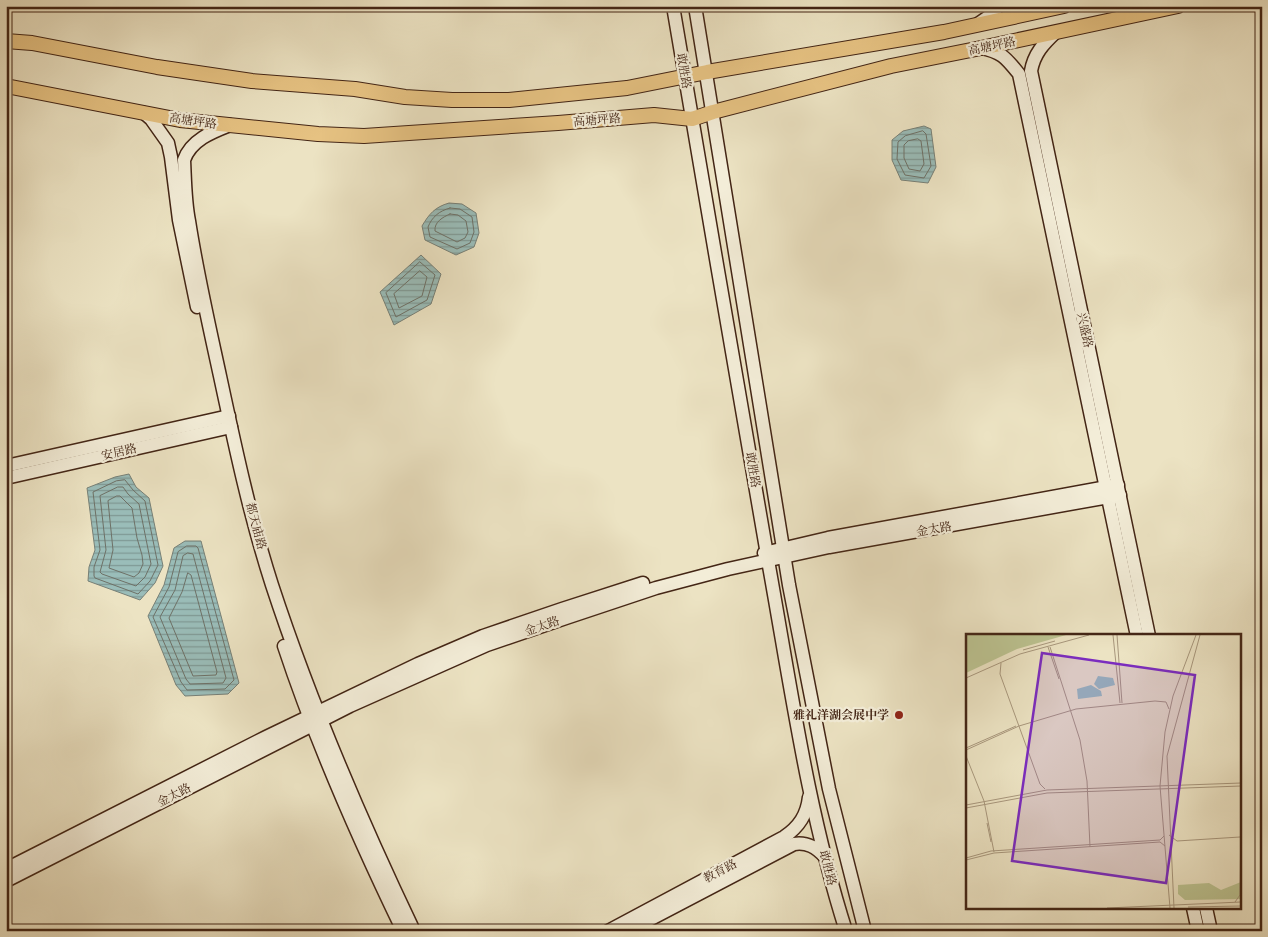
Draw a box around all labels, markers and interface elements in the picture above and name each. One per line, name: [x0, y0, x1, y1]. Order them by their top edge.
street label: 高塘坪路: [967, 33, 1017, 58]
street label: 敢胜路: [674, 52, 695, 90]
street label: 高塘坪路: [168, 110, 218, 131]
street label: 高塘坪路: [572, 110, 622, 129]
street label: 兴盛路: [1074, 311, 1097, 349]
street label: 安居路: [100, 440, 138, 463]
street label: 敢胜路: [743, 451, 764, 489]
street label: 都天庙路: [243, 501, 270, 551]
street label: 金太路: [915, 518, 953, 539]
street label: 金太路: [522, 613, 561, 638]
inset map: [966, 634, 1240, 910]
place label: 雅礼洋湖会展中学: [793, 707, 889, 722]
marker: 雅礼洋湖会展中学: [893, 709, 905, 721]
street label: 金太路: [154, 780, 193, 809]
street label: 敢胜路: [817, 849, 840, 887]
street label: 教育路: [700, 855, 739, 886]

